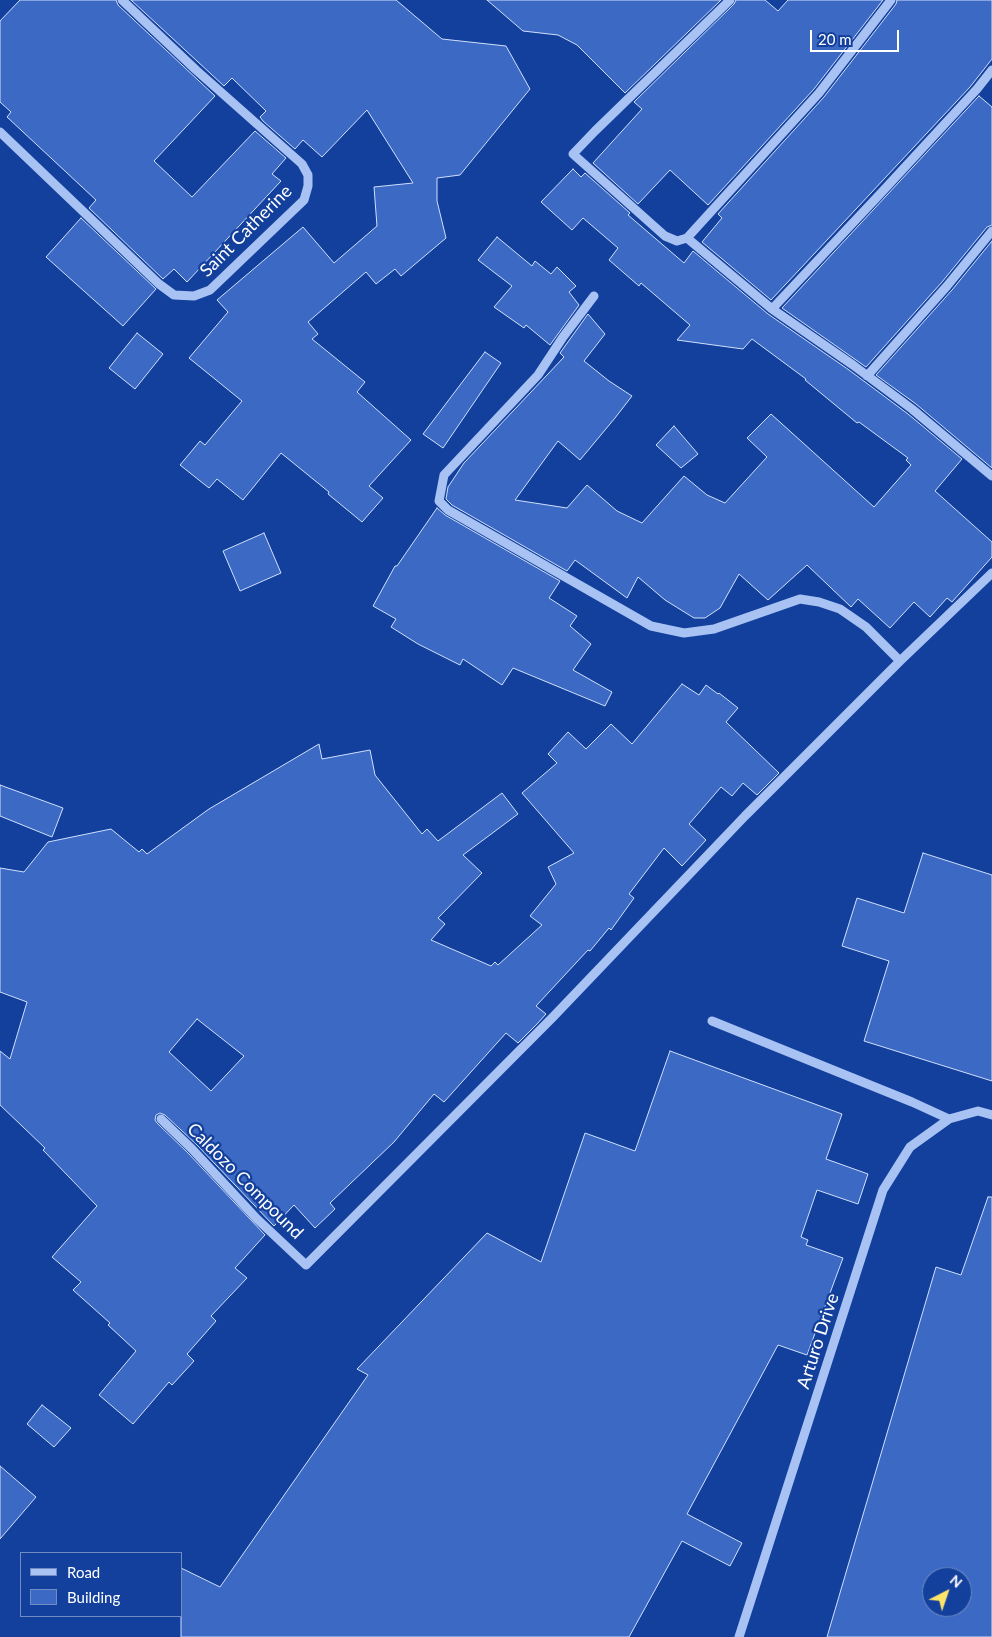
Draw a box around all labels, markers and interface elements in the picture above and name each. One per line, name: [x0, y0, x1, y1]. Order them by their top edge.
scale bar: [812, 20, 901, 52]
text: 20 m: [818, 30, 852, 48]
street label: Saint Catherine: [196, 181, 296, 281]
street label: Caldozo Compound: [182, 1118, 308, 1244]
street label: Arturo Drive: [792, 1291, 844, 1391]
legend: [20, 1552, 182, 1617]
text: Road: [67, 1563, 100, 1581]
north arrow: [922, 1567, 972, 1617]
text: N: [947, 1571, 966, 1591]
text: Building: [67, 1588, 120, 1606]

